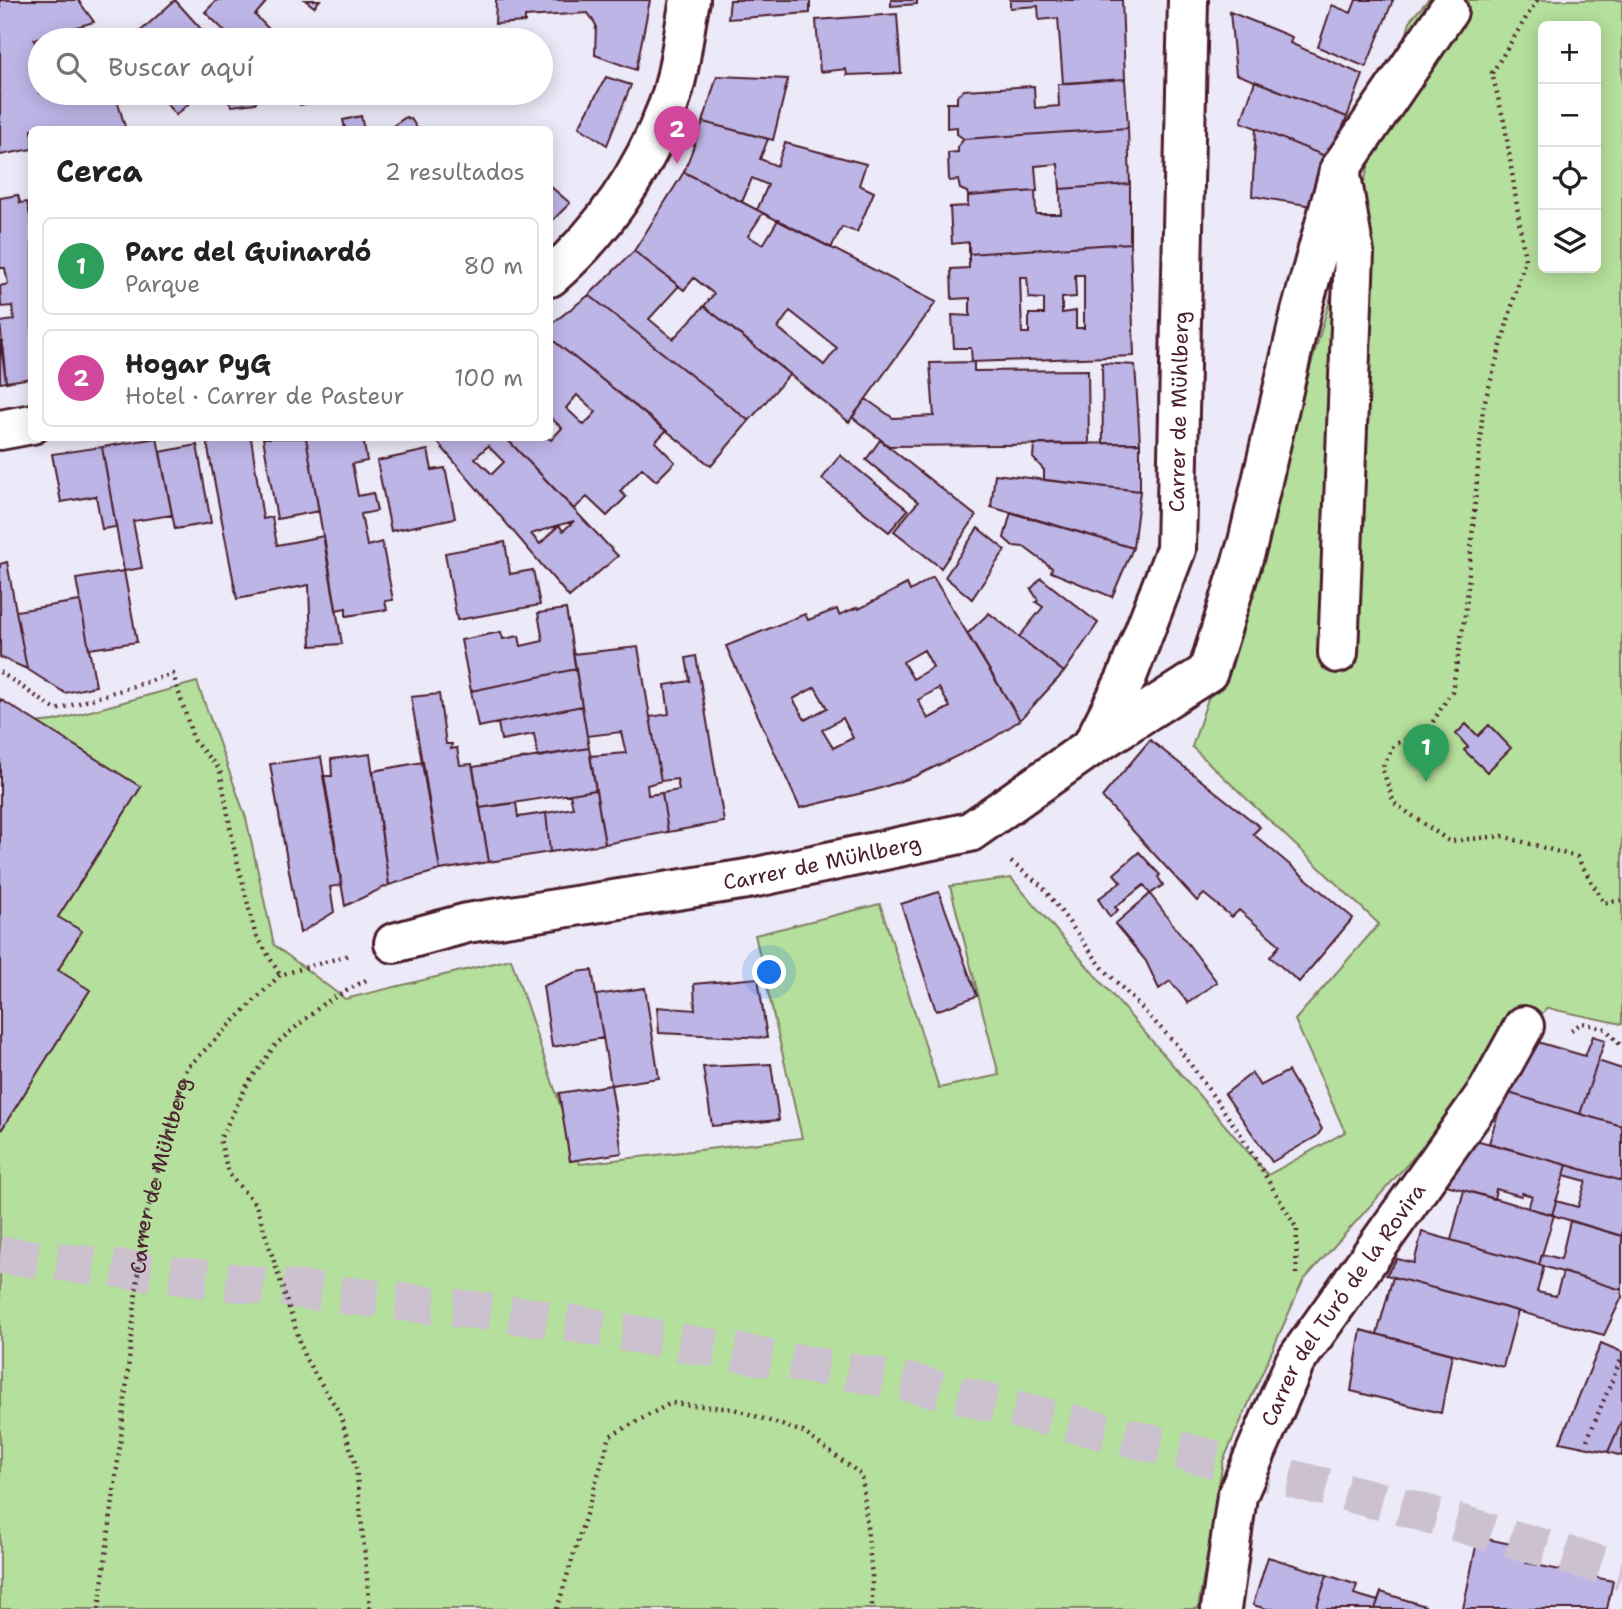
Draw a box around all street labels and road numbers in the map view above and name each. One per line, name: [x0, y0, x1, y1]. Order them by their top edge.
street label: Carrer de Mühlberg: [1163, 311, 1195, 513]
street label: Carrer de Mühlberg: [721, 829, 924, 897]
street label: Carrer de Mühlberg: [124, 1075, 197, 1275]
street label: Carrer del Turó de la Rovira: [1255, 1178, 1432, 1431]

